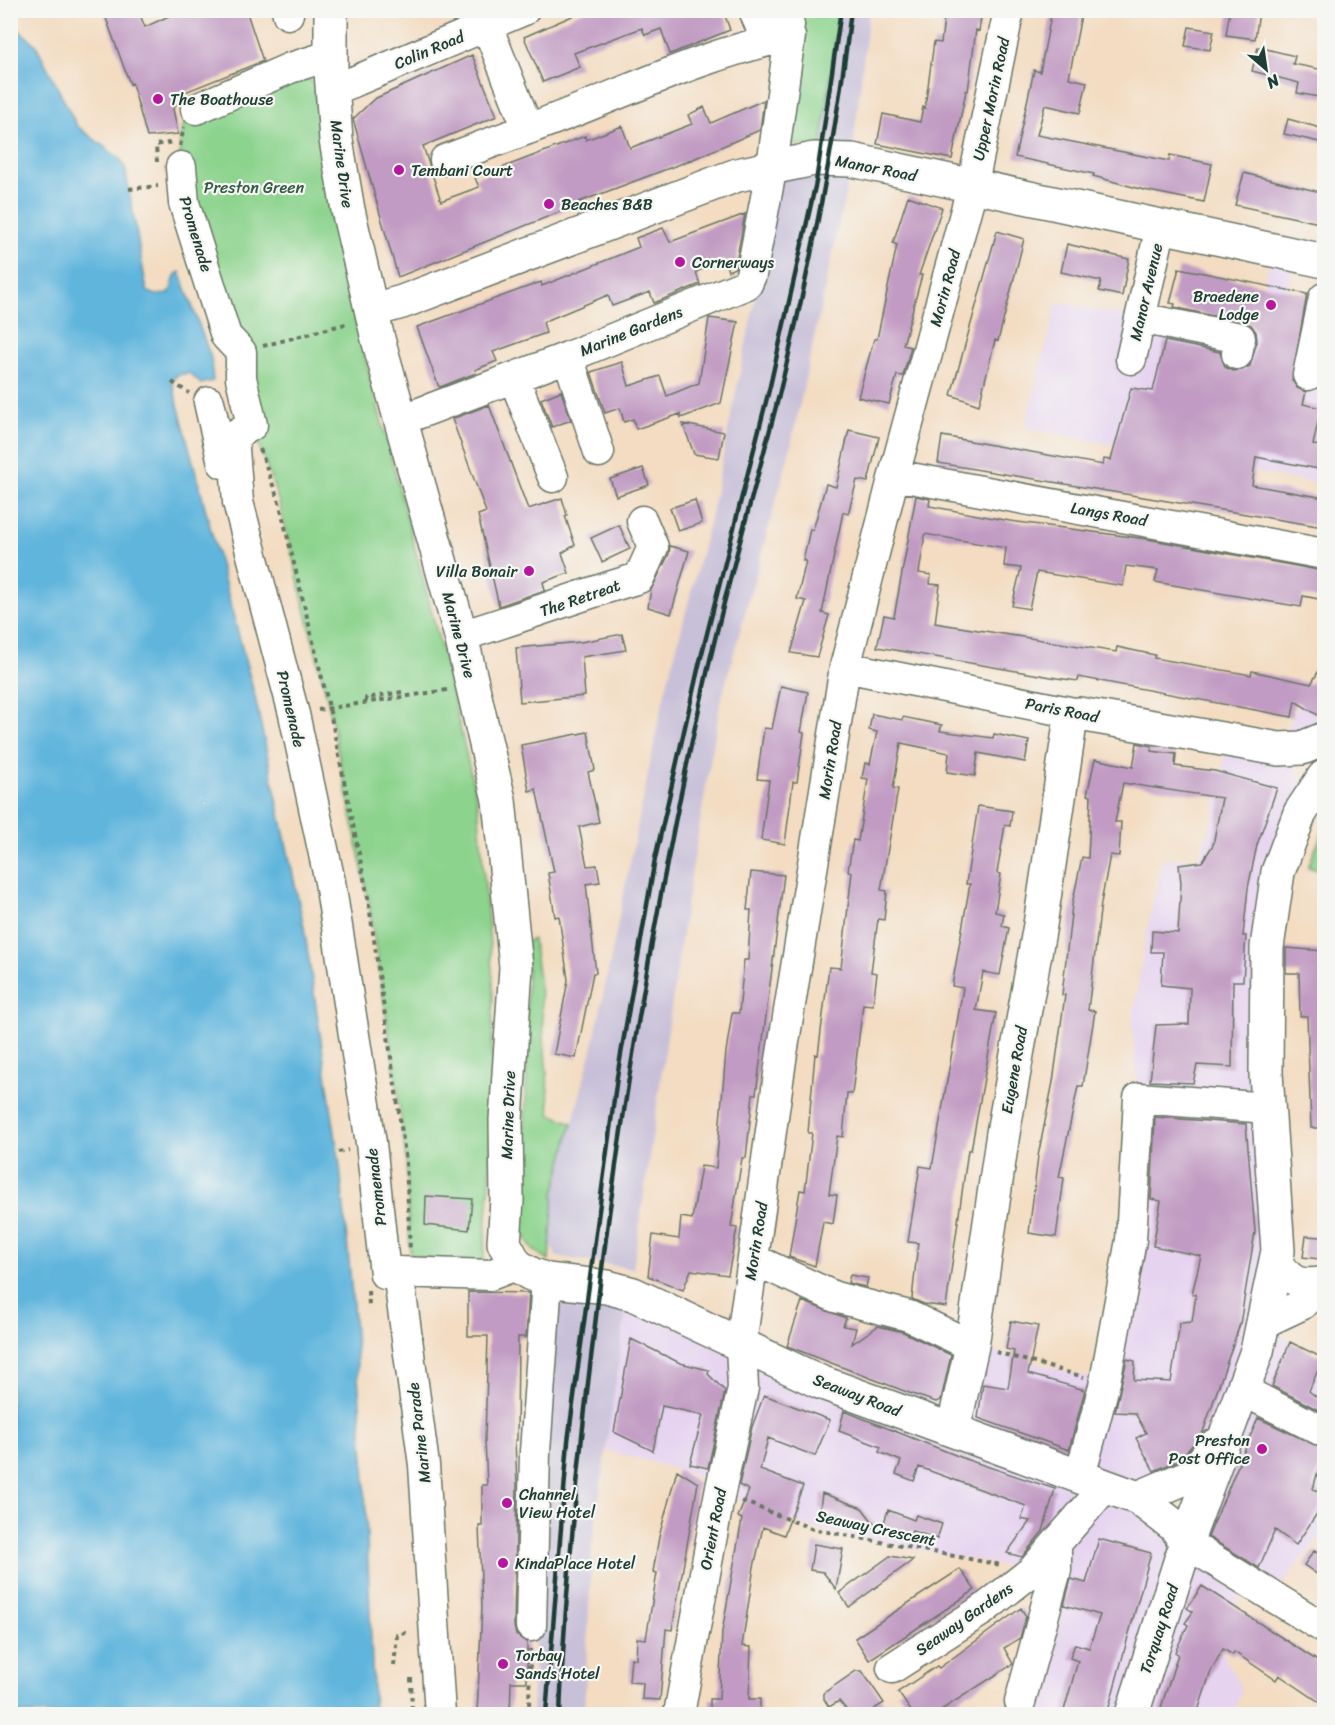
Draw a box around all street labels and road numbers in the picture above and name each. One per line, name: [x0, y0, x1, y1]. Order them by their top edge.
street label: Colin Road: [389, 22, 470, 78]
street label: Upper Morin Road: [964, 33, 1019, 163]
street label: Marine Drive: [321, 118, 363, 210]
street label: Manor Road: [833, 146, 921, 190]
street label: Promenade: [171, 192, 221, 276]
street label: Manor Avenue: [1121, 240, 1171, 344]
street label: Morin Road: [921, 245, 970, 330]
street label: Marine Gardens: [575, 297, 687, 365]
street label: Langs Road: [1068, 493, 1151, 535]
street label: The Retreat: [536, 571, 624, 625]
street label: Marine Drive: [434, 588, 484, 682]
street label: Promenade: [268, 668, 314, 750]
street label: Paris Road: [1023, 689, 1103, 732]
street label: Morin Road: [809, 717, 851, 801]
street label: Eugene Road: [992, 1022, 1036, 1116]
street label: Marine Drive: [492, 1070, 524, 1160]
street label: Promenade: [357, 1146, 395, 1228]
street label: Morin Road: [735, 1198, 777, 1282]
street label: Seaway Road: [809, 1365, 907, 1426]
street label: Marine Parade: [398, 1381, 440, 1485]
street label: Orient Road: [691, 1484, 735, 1572]
street label: Seaway Crescent: [813, 1501, 939, 1555]
street label: Seaway Gardens: [909, 1574, 1019, 1664]
street label: Torquay Road: [1131, 1579, 1188, 1678]

